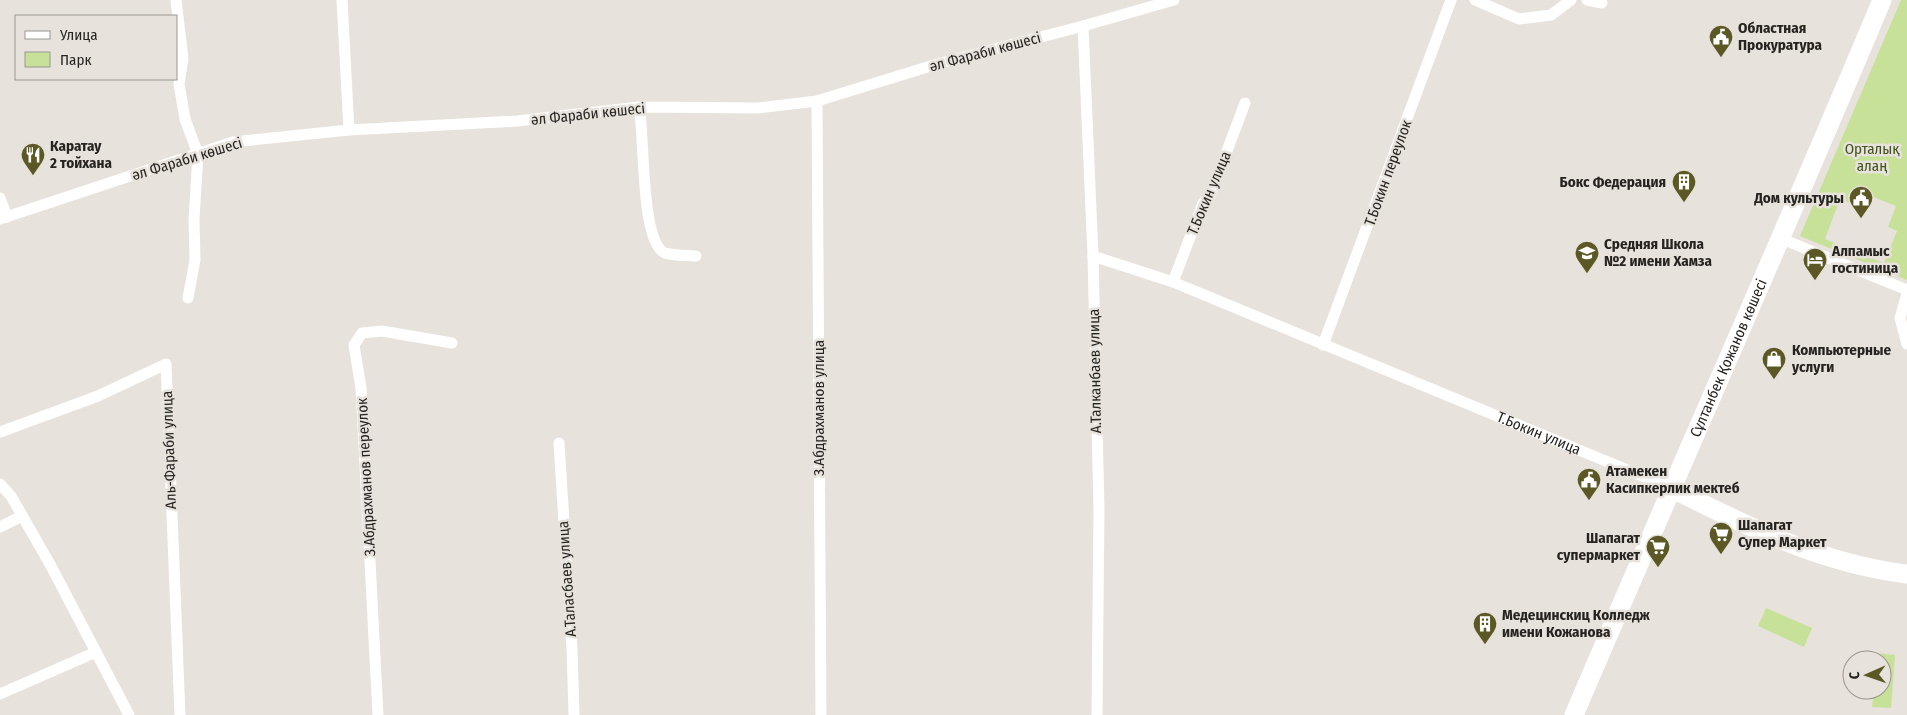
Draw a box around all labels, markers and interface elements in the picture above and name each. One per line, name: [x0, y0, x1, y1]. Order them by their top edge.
legend: [15, 15, 178, 80]
place label: Областная Прокуратура: [1738, 19, 1823, 54]
public building icon: Областная Прокуратура: [1708, 24, 1734, 58]
text: Улица: [59, 26, 98, 44]
street label: әл Фараби көшесі: [927, 28, 1043, 76]
text: Парк: [60, 51, 91, 69]
street label: әл Фараби көшесі: [530, 99, 646, 129]
street label: Т.Бокин переулок: [1360, 118, 1416, 228]
street label: әл Фараби көшесі: [130, 134, 244, 184]
place label: Каратау 2 тойхана: [49, 137, 112, 172]
park label: Орталық алаң: [1845, 140, 1900, 175]
restaurant icon: Каратау 2 тойхана: [20, 142, 46, 176]
street label: Т.Бокин улица: [1183, 148, 1235, 238]
building icon: Бокс Федерация: [1671, 169, 1697, 203]
place label: Бокс Федерация: [1560, 173, 1666, 191]
public building icon: Дом культуры: [1848, 185, 1874, 219]
place label: Дом культуры: [1753, 189, 1844, 207]
place label: Средняя Школа №2 имени Хамза: [1604, 235, 1712, 270]
school or university icon: Средняя Школа №2 имени Хамза: [1574, 240, 1600, 274]
place label: Алпамыс гостиница: [1831, 242, 1899, 277]
hotel icon: Алпамыс гостиница: [1802, 247, 1828, 281]
street label: Сұлтанбек Қожанов көшесі: [1686, 276, 1771, 440]
street label: А.Талканбаев улица: [1085, 309, 1105, 433]
street label: З.Абдрахманов улица: [810, 340, 828, 476]
place label: Компьютерные услуги: [1791, 341, 1892, 376]
shop icon: Компьютерные услуги: [1761, 346, 1787, 380]
street label: Аль-Фараби улица: [158, 391, 180, 509]
street label: З.Абдрахманов переулок: [353, 397, 379, 557]
street label: Т.Бокин улица: [1494, 408, 1584, 459]
place label: Атамекен Касипкерлик мектеб: [1605, 462, 1740, 497]
public building icon: Атамекен Касипкерлик мектеб: [1576, 467, 1602, 501]
place label: Шапагат Супер Маркет: [1738, 516, 1827, 551]
street label: А.Таласбаев улица: [554, 520, 580, 638]
supermarket icon: Шапагат Супер Маркет: [1708, 521, 1734, 555]
place label: Шапагат супермаркет: [1557, 529, 1641, 564]
supermarket icon: Шапагат супермаркет: [1645, 534, 1671, 568]
place label: Медецинскиц Колледж имени Кожанова: [1502, 606, 1651, 641]
building icon: Медецинскиц Колледж имени Кожанова: [1472, 611, 1498, 645]
north arrow: [1842, 650, 1892, 700]
text: С: [1846, 671, 1863, 679]

